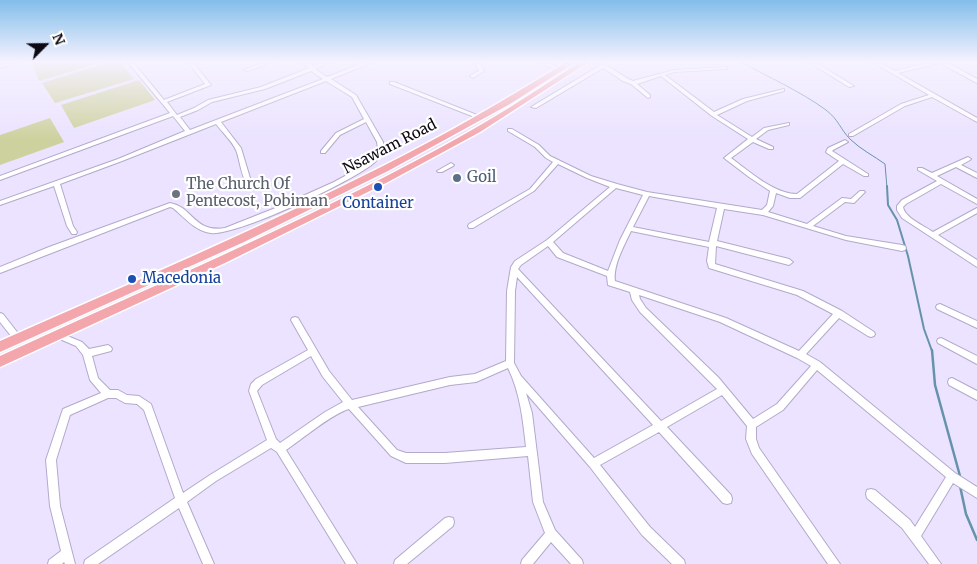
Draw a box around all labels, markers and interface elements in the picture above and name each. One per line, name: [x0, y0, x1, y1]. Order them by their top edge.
north arrow: [20, 20, 70, 70]
text: N: [48, 31, 69, 48]
street label: Nsawam Road: [340, 116, 440, 178]
place label: Goil: [467, 169, 496, 187]
marker: Goil: [451, 172, 463, 184]
place label: The Church Of Pentecost, Pobiman: [186, 176, 328, 211]
marker: Container: [372, 181, 384, 193]
marker: The Church Of Pentecost, Pobiman: [170, 188, 182, 200]
place label: Container: [342, 195, 414, 213]
place label: Macedonia: [142, 270, 221, 288]
marker: Macedonia: [126, 273, 138, 285]

